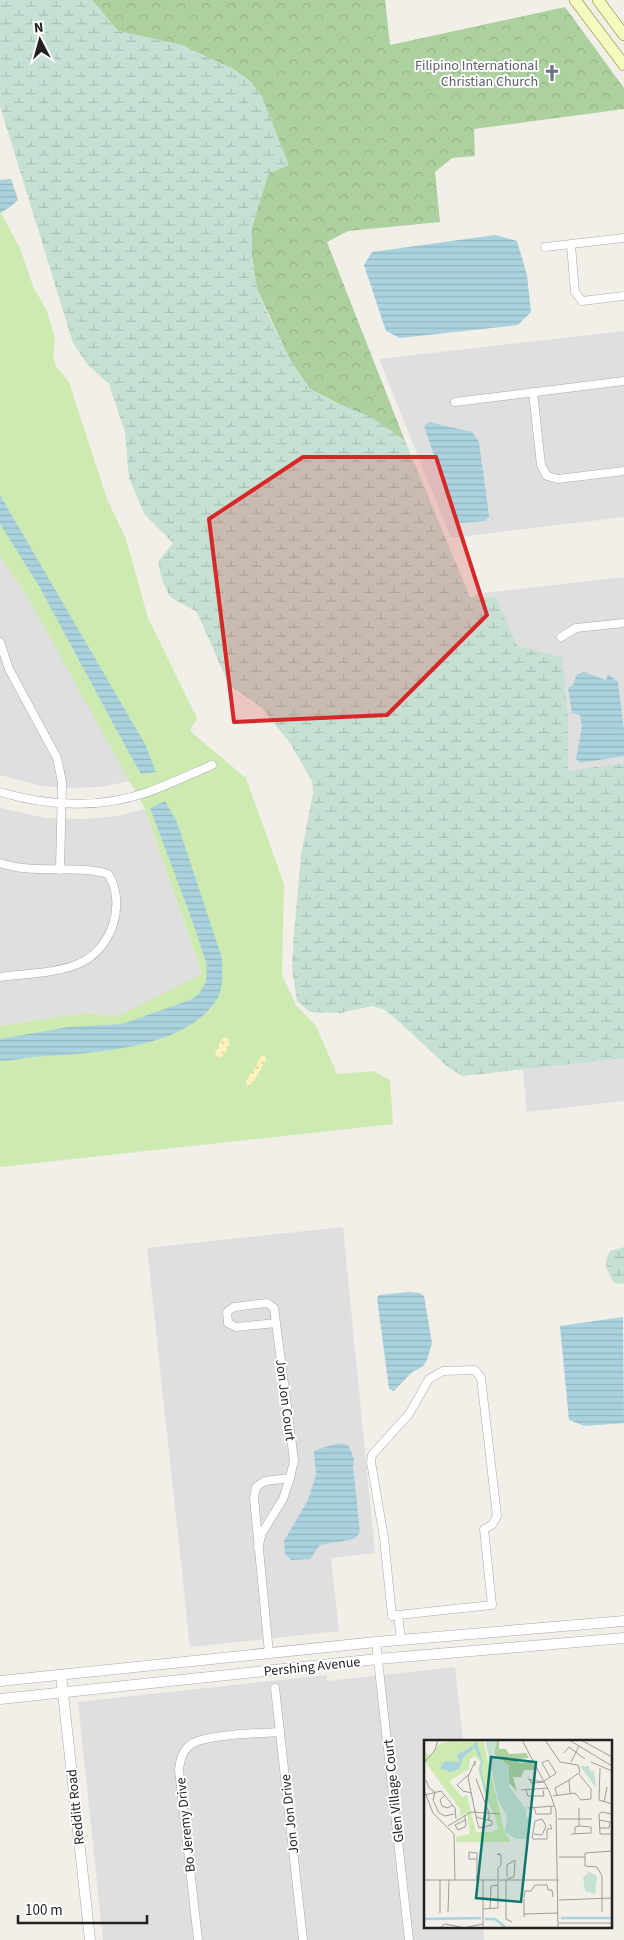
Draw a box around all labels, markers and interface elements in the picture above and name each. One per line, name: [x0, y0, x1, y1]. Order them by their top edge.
north arrow: [15, 15, 65, 65]
text: N: [33, 18, 44, 38]
place label: Filipino International Christian Church: [415, 56, 538, 92]
church icon: Filipino International Christian Church: [542, 63, 562, 83]
street label: Jon Jon Court: [270, 1358, 300, 1442]
street label: Pershing Avenue: [263, 1652, 361, 1682]
street label: Glen Village Court: [379, 1738, 409, 1844]
inset map: [424, 1740, 612, 1928]
street label: Redditt Road: [62, 1768, 90, 1846]
street label: Jon Jon Drive: [276, 1773, 304, 1855]
street label: Bo Jeremy Drive: [171, 1776, 201, 1873]
scale bar: [18, 1892, 146, 1924]
text: 100 m: [25, 1900, 63, 1921]

